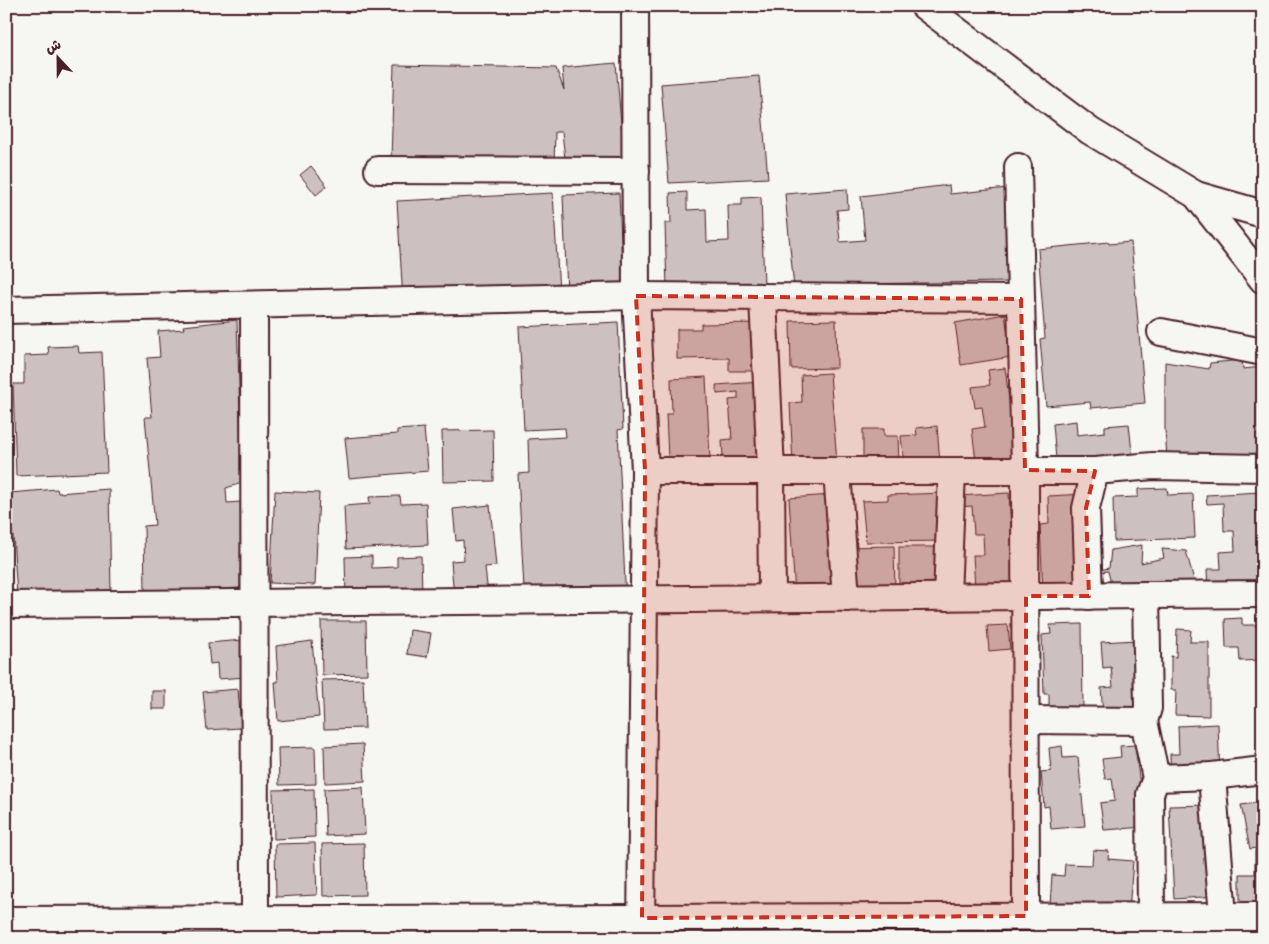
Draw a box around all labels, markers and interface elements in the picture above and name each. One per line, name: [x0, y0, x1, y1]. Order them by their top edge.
north arrow: [32, 32, 82, 82]
text: ش: [43, 36, 64, 57]

